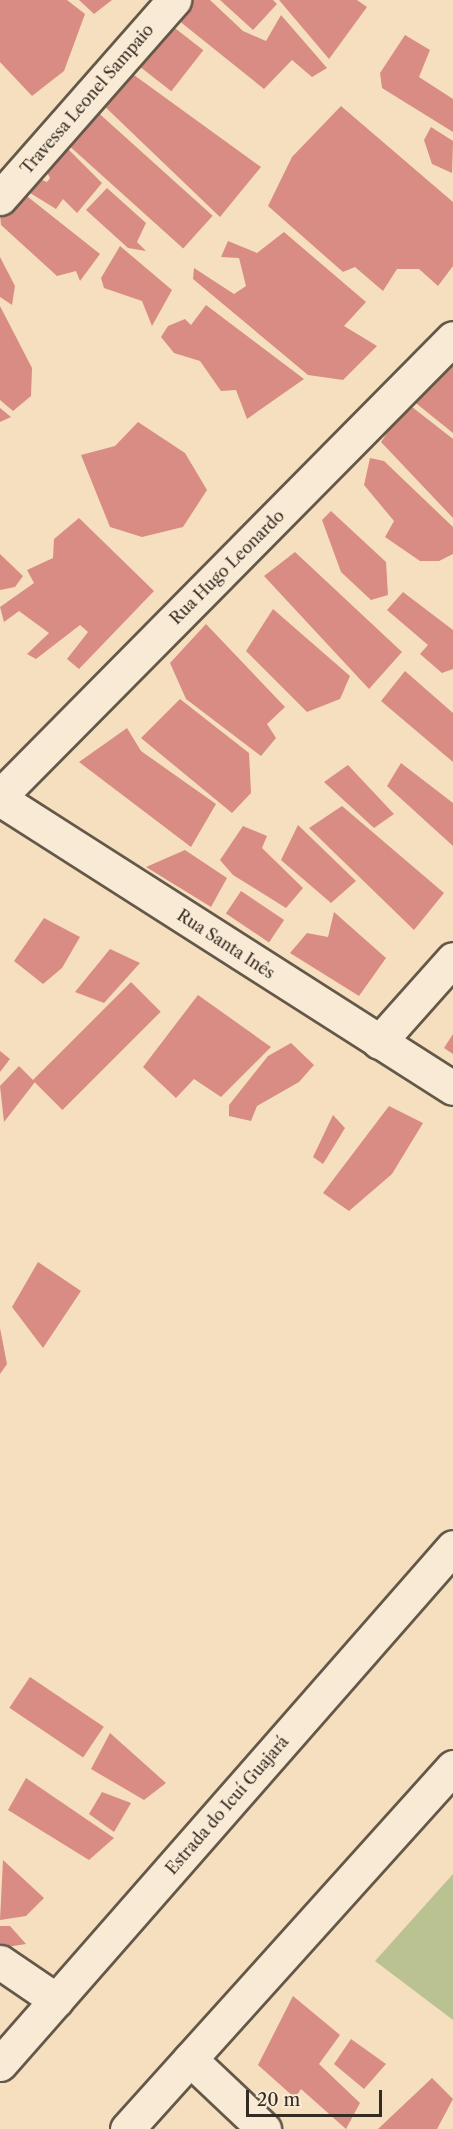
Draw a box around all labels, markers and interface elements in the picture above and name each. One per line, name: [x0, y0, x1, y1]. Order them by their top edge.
street label: Travessa Leonel Sampaio: [17, 20, 157, 178]
street label: Rua Hugo Leonardo: [166, 506, 288, 628]
street label: Rua Santa Inês: [174, 905, 278, 983]
street label: Estrada do Icuí Guajará: [162, 1732, 292, 1878]
scale bar: [249, 2078, 386, 2116]
text: 20 m: [257, 2089, 300, 2111]

